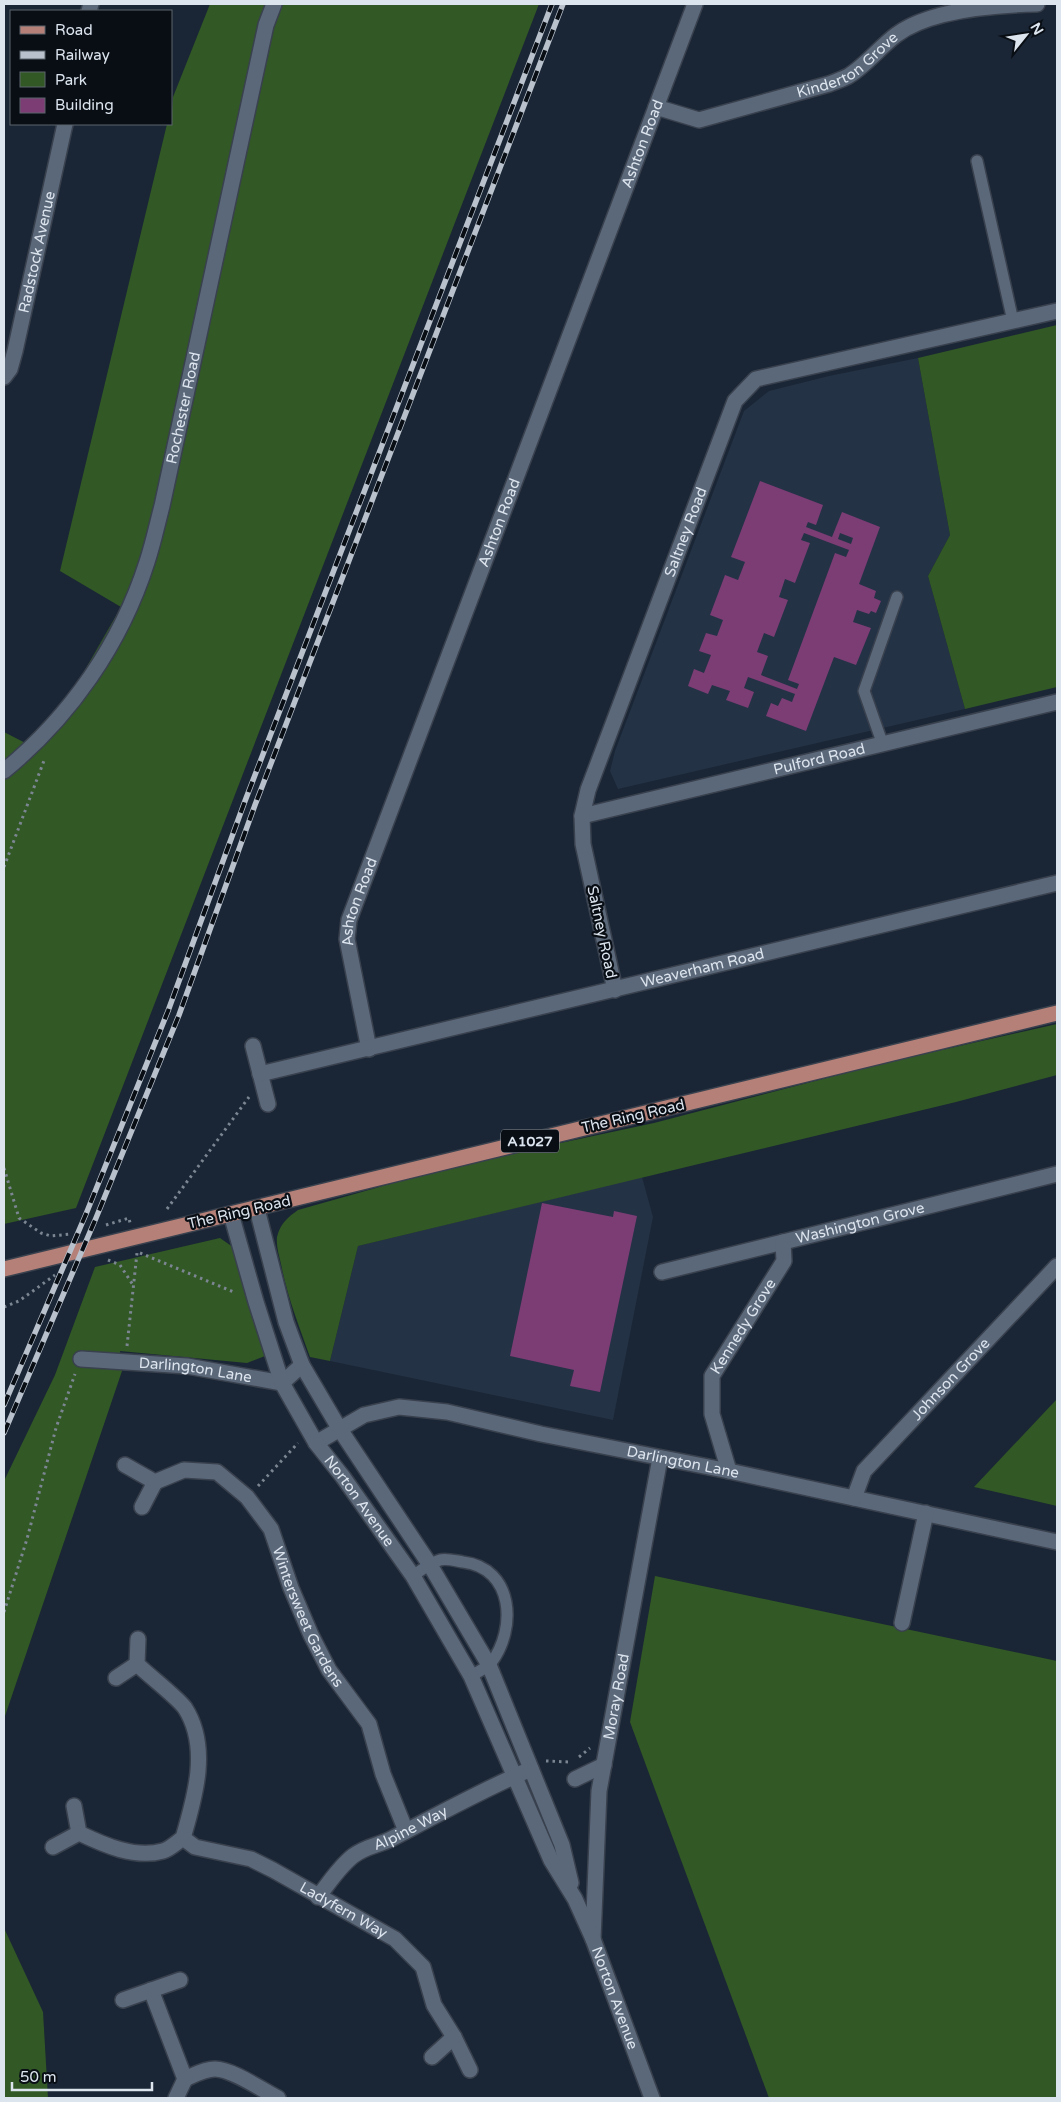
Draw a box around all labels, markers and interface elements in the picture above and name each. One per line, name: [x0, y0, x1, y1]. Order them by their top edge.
legend: [10, 10, 172, 125]
north arrow: [1001, 10, 1051, 60]
text: N: [1027, 20, 1047, 38]
text: Road: [55, 21, 93, 39]
street label: Kinderton Grove: [795, 28, 901, 102]
text: Railway: [55, 46, 110, 64]
text: Park: [55, 71, 87, 89]
text: Building: [55, 96, 114, 114]
street label: Ashton Road: [617, 97, 667, 190]
street label: Radstock Avenue: [15, 189, 59, 315]
street label: Rochester Road: [162, 350, 204, 466]
street label: Ashton Road: [474, 476, 524, 569]
street label: Saltney Road: [660, 485, 711, 579]
street label: Pulford Road: [771, 739, 867, 779]
street label: Ashton Road: [337, 855, 381, 948]
street label: Saltney Road: [583, 884, 621, 980]
street label: Weaverham Road: [639, 944, 766, 991]
street label: The Ring Road: [580, 1095, 686, 1137]
road number: A1027: [501, 1130, 559, 1152]
street label: The Ring Road: [186, 1191, 292, 1233]
street label: Washington Grove: [794, 1198, 926, 1247]
street label: Kennedy Grove: [706, 1275, 780, 1377]
street label: Johnson Grove: [908, 1334, 993, 1424]
street label: Darlington Lane: [138, 1354, 253, 1386]
street label: Darlington Lane: [625, 1442, 741, 1482]
street label: Norton Avenue: [320, 1452, 398, 1550]
street label: Wintersweet Gardens: [269, 1544, 348, 1691]
street label: Moray Road: [600, 1652, 633, 1741]
street label: Alpine Way: [371, 1802, 450, 1854]
street label: Ladyfern Way: [296, 1878, 391, 1942]
street label: Norton Avenue: [588, 1944, 642, 2052]
scale bar: [12, 2060, 152, 2092]
text: 50 m: [20, 2068, 57, 2086]

